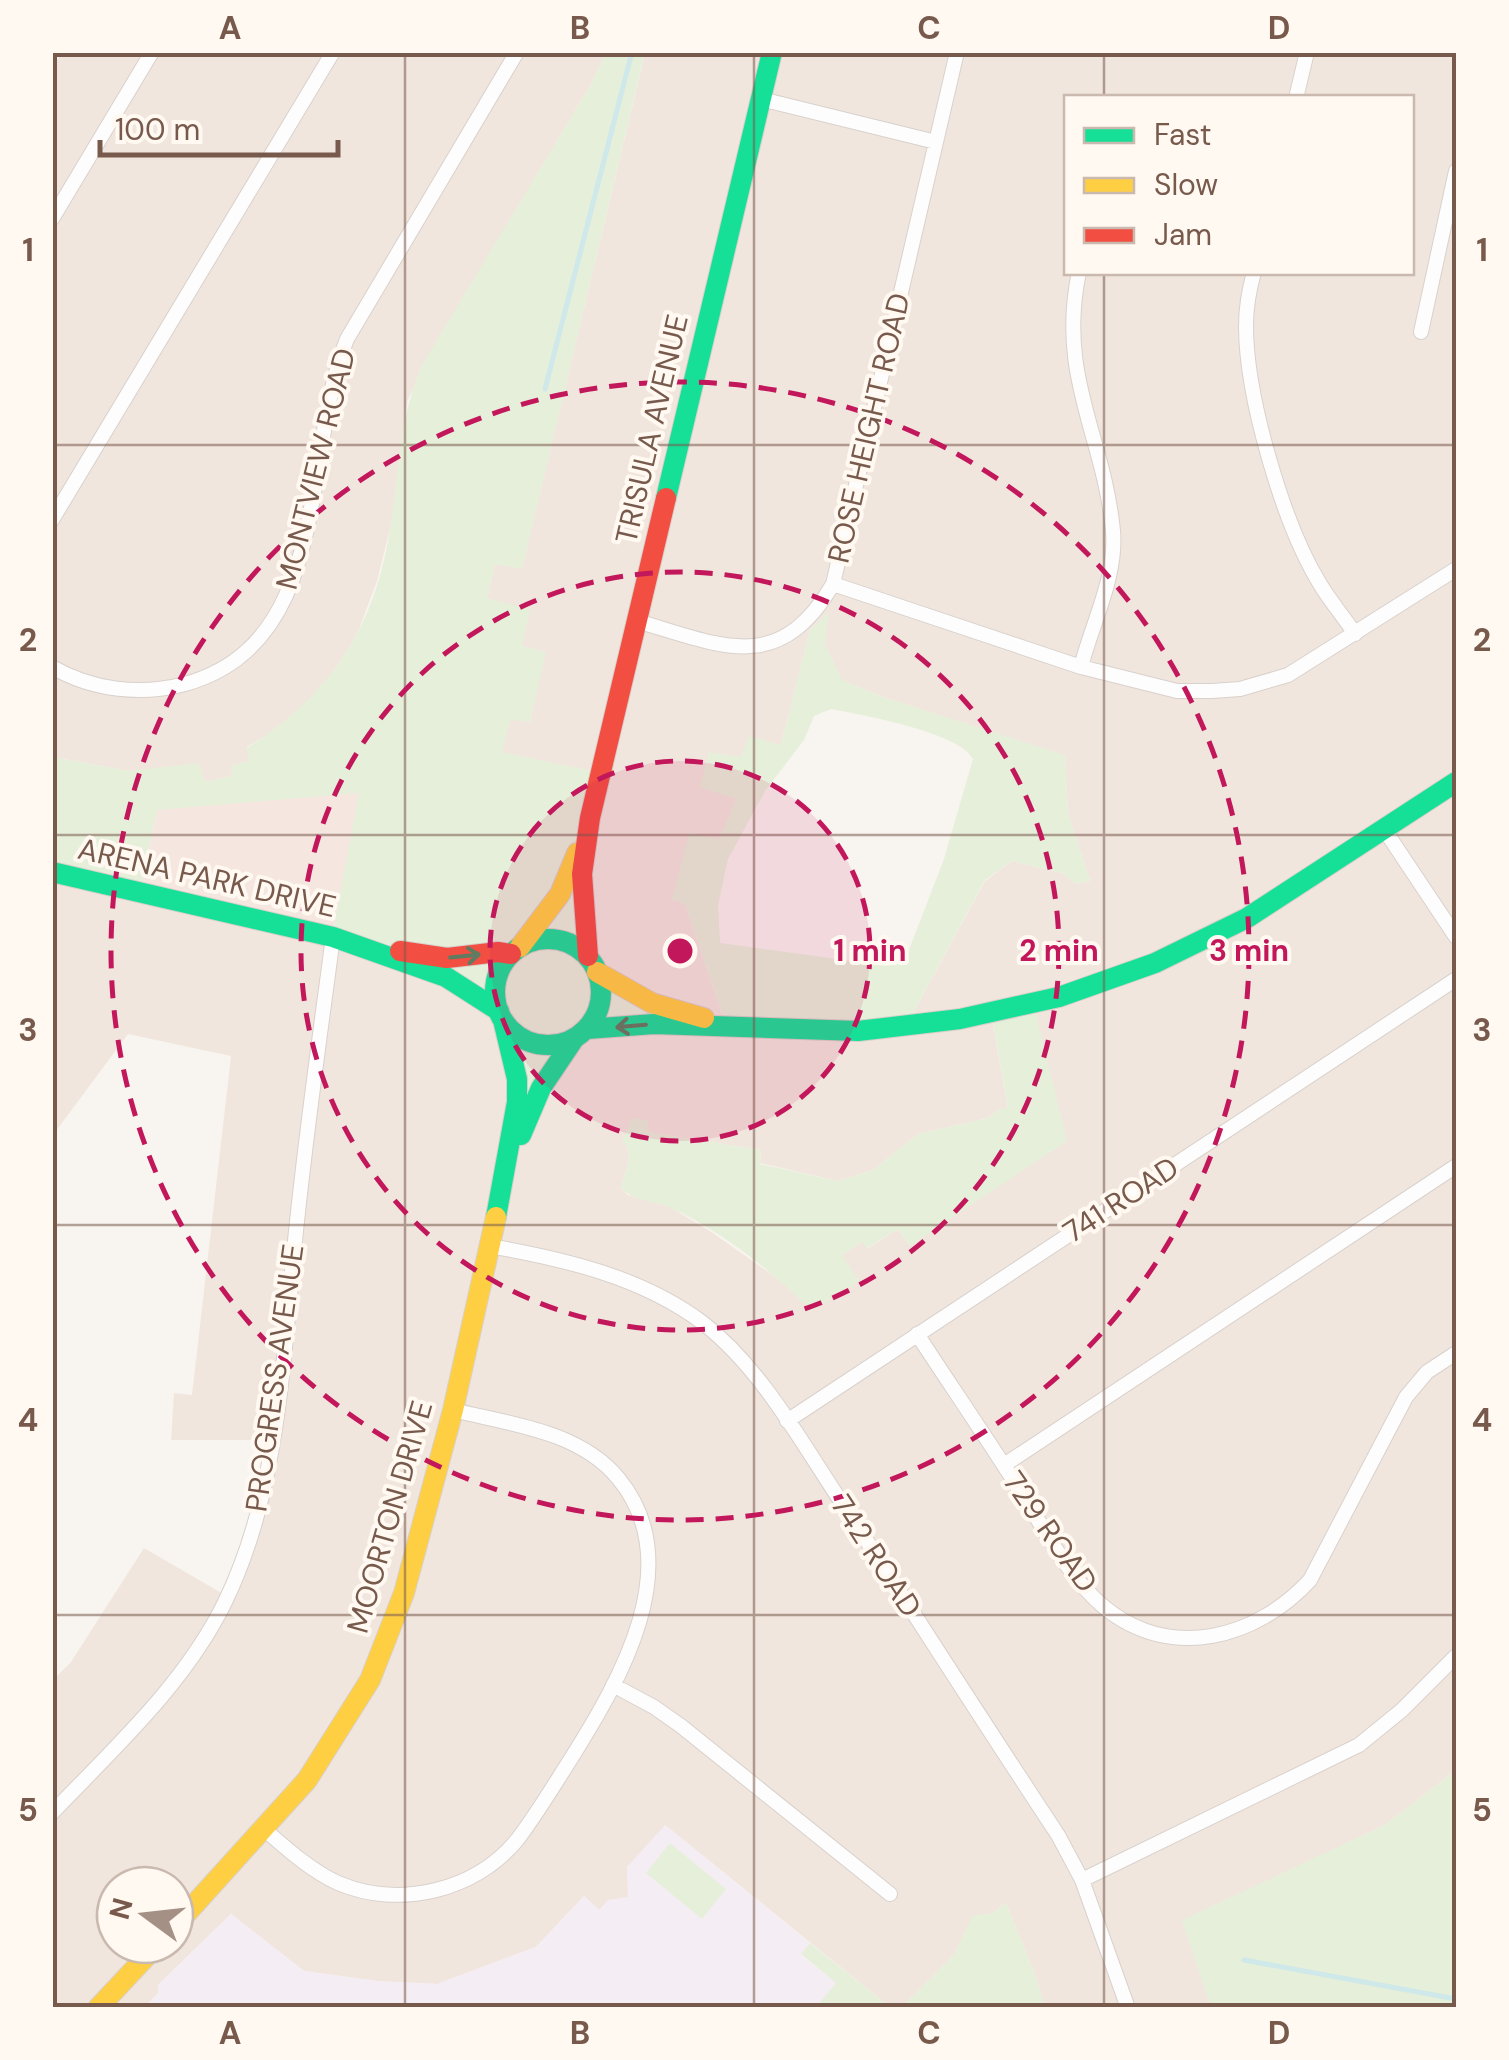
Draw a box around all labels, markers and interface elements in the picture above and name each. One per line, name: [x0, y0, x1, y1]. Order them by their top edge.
text: A: [219, 7, 241, 49]
text: B: [570, 7, 590, 49]
text: C: [917, 7, 941, 49]
text: D: [1268, 7, 1290, 49]
scale bar: [100, 95, 338, 157]
legend: [1064, 95, 1414, 275]
text: 100 m: [115, 110, 200, 149]
text: Fast: [1154, 115, 1212, 154]
text: Slow: [1154, 165, 1218, 204]
text: Jam: [1154, 215, 1212, 254]
text: 1: [22, 229, 34, 271]
text: 1: [1476, 229, 1488, 271]
street label: ROSE HEIGHT ROAD: [818, 289, 919, 567]
street label: TRISULA AVENUE: [606, 311, 697, 547]
street label: MONTVIEW ROAD: [267, 344, 364, 594]
text: 2: [19, 619, 37, 661]
text: 2: [1473, 619, 1491, 661]
street label: ARENA PARK DRIVE: [74, 829, 340, 926]
text: 1 min: [834, 931, 906, 970]
text: 2 min: [1019, 931, 1099, 970]
text: 3 min: [1209, 931, 1289, 970]
centre of rings: [662, 933, 698, 969]
one-way arrow: [448, 946, 480, 965]
text: 3: [18, 1009, 38, 1051]
text: 3: [1472, 1009, 1492, 1051]
one-way arrow: [615, 1016, 647, 1035]
street label: 741 ROAD: [1056, 1148, 1186, 1251]
street label: PROGRESS AVENUE: [236, 1241, 313, 1514]
street label: MOORTON DRIVE: [338, 1396, 441, 1637]
text: 4: [18, 1399, 38, 1441]
text: 4: [1472, 1399, 1492, 1441]
street label: 729 ROAD: [995, 1464, 1106, 1600]
street label: 742 ROAD: [823, 1487, 930, 1624]
text: 5: [18, 1789, 38, 1831]
text: 5: [1472, 1789, 1492, 1831]
north arrow: [95, 1865, 195, 1965]
text: N: [101, 1894, 142, 1923]
text: A: [219, 2012, 241, 2054]
text: B: [570, 2012, 590, 2054]
text: C: [917, 2012, 941, 2054]
text: D: [1268, 2012, 1290, 2054]

